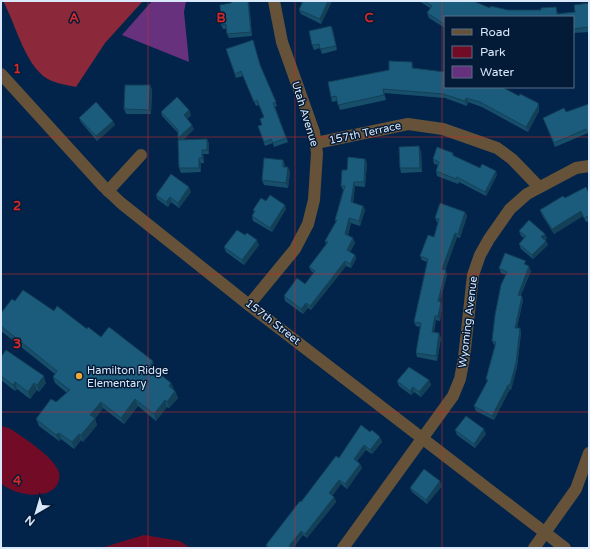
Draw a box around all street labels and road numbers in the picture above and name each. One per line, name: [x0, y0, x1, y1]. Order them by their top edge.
street label: Utah Avenue: [289, 80, 321, 148]
street label: 157th Terrace: [328, 119, 402, 147]
street label: Wyoming Avenue: [456, 275, 480, 369]
street label: 157th Street: [243, 297, 303, 347]

